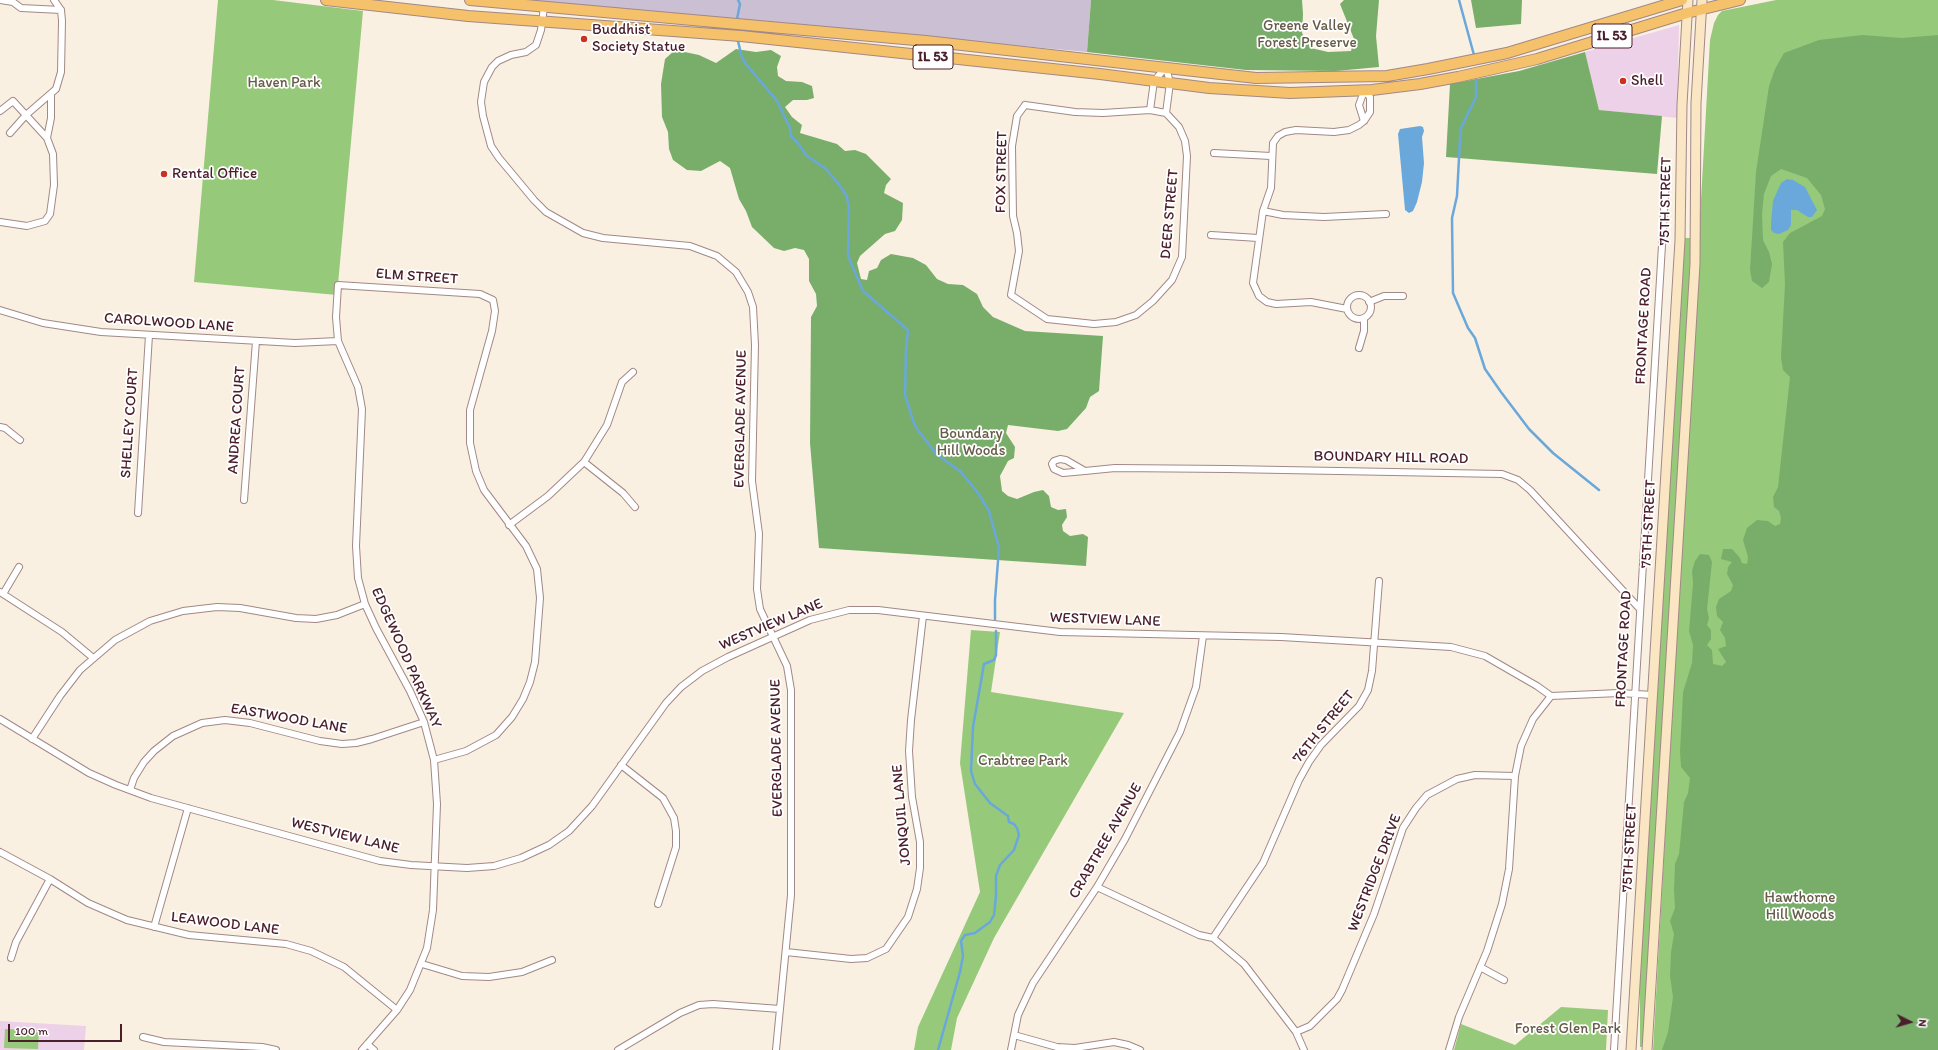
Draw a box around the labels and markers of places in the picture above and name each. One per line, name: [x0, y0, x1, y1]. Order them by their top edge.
place label: Buddhist Society Statue: [592, 21, 685, 56]
marker: Buddhist Society Statue: [579, 34, 589, 44]
place label: Shell: [1631, 72, 1663, 90]
marker: Shell: [1618, 76, 1628, 86]
place label: Rental Office: [172, 165, 257, 183]
marker: Rental Office: [159, 169, 169, 179]

